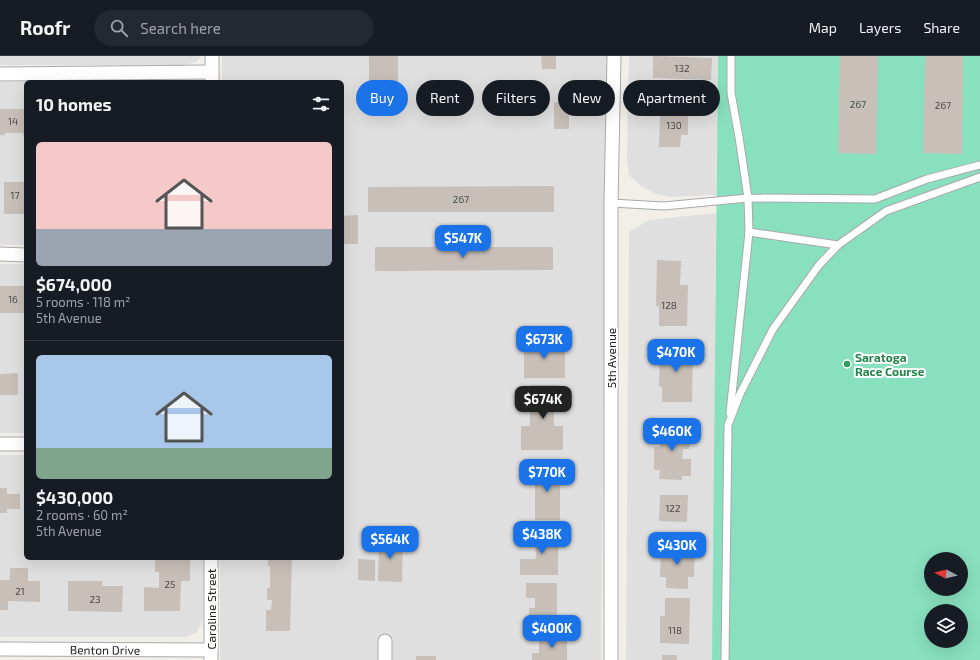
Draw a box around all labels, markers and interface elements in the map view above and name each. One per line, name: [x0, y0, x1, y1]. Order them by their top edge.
search box: [94, 10, 374, 46]
text: Roofr: [20, 16, 70, 39]
icon: search: [108, 17, 130, 39]
text: Search here: [140, 19, 221, 37]
text: Map: [809, 19, 837, 36]
text: Layers: [859, 19, 901, 36]
text: Share: [923, 19, 960, 36]
house number: 132: [674, 62, 690, 74]
chip: Buy: [356, 80, 408, 116]
chip: Rent: [416, 80, 474, 116]
chip: Filters: [482, 80, 550, 116]
chip: New: [558, 80, 615, 116]
chip: Apartment: [623, 80, 720, 116]
icon: filters: [310, 93, 332, 115]
text: 10 homes: [36, 94, 112, 114]
house number: 267: [850, 98, 866, 110]
house number: 267: [935, 99, 951, 111]
house number: 14: [8, 115, 18, 127]
house number: 130: [666, 119, 682, 131]
icon: home: [148, 168, 220, 240]
house number: 17: [10, 189, 20, 201]
house number: 267: [453, 193, 469, 205]
pin: $547K: [435, 225, 491, 259]
text: $547K: [444, 230, 482, 246]
text: $674,000: [36, 274, 112, 294]
house number: 16: [8, 293, 18, 305]
text: 5 rooms · 118 m²: [36, 294, 130, 310]
house number: 128: [661, 299, 677, 311]
text: 5th Avenue: [36, 310, 102, 326]
pin: $673K: [516, 326, 572, 360]
street label: 5th Avenue: [604, 328, 618, 388]
text: $673K: [525, 331, 563, 347]
pin: $470K: [648, 339, 704, 373]
text: $470K: [656, 344, 696, 360]
place label: Saratoga Race Course: [855, 350, 925, 378]
marker: Saratoga Race Course: [842, 359, 852, 369]
icon: home: [148, 381, 220, 453]
pin: $674K: [515, 386, 571, 420]
text: $674K: [524, 391, 562, 407]
pin: $460K: [644, 418, 700, 452]
text: $460K: [652, 423, 692, 439]
pin: $770K: [519, 459, 575, 493]
text: $770K: [528, 464, 566, 480]
text: $430,000: [36, 487, 113, 507]
house number: 122: [665, 502, 681, 514]
text: 2 rooms · 60 m²: [36, 507, 128, 523]
pin: $438K: [514, 521, 570, 555]
text: 5th Avenue: [36, 523, 102, 539]
pin: $564K: [362, 526, 418, 560]
text: $438K: [522, 526, 562, 542]
text: $564K: [371, 531, 409, 547]
pin: $430K: [649, 532, 705, 566]
text: $430K: [657, 537, 697, 553]
north arrow: [924, 552, 968, 596]
map controls: [924, 552, 968, 648]
street label: Caroline Street: [204, 568, 218, 649]
house number: 25: [165, 578, 175, 590]
house number: 21: [15, 585, 25, 597]
house number: 23: [89, 593, 101, 605]
button: layers: [924, 604, 968, 648]
pin: $400K: [524, 615, 580, 649]
text: $400K: [532, 620, 572, 636]
house number: 118: [668, 624, 682, 636]
street label: Benton Drive: [70, 642, 140, 657]

